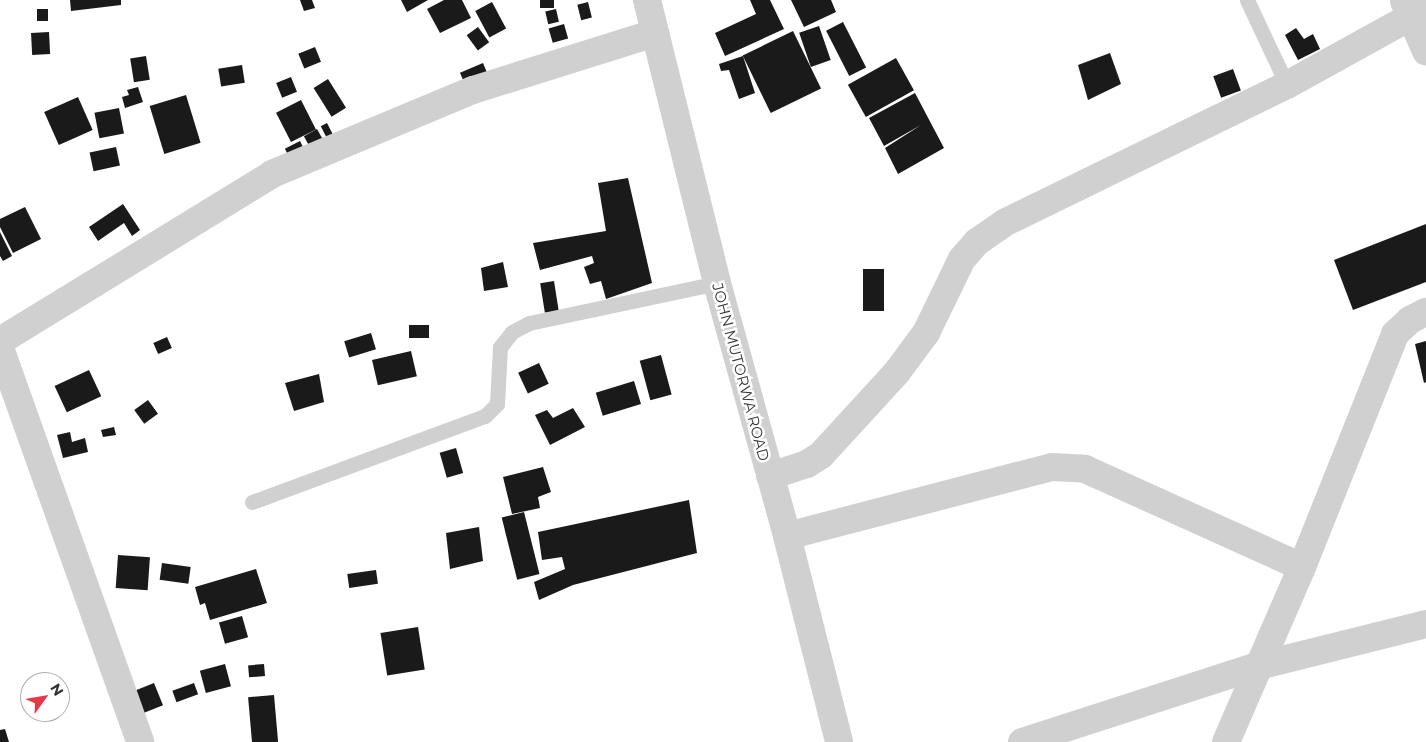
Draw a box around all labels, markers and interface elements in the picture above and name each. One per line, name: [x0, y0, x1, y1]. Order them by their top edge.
street label: JOHN MUTORWA ROAD: [709, 281, 773, 463]
north arrow: [20, 672, 70, 722]
text: N: [46, 680, 68, 699]

